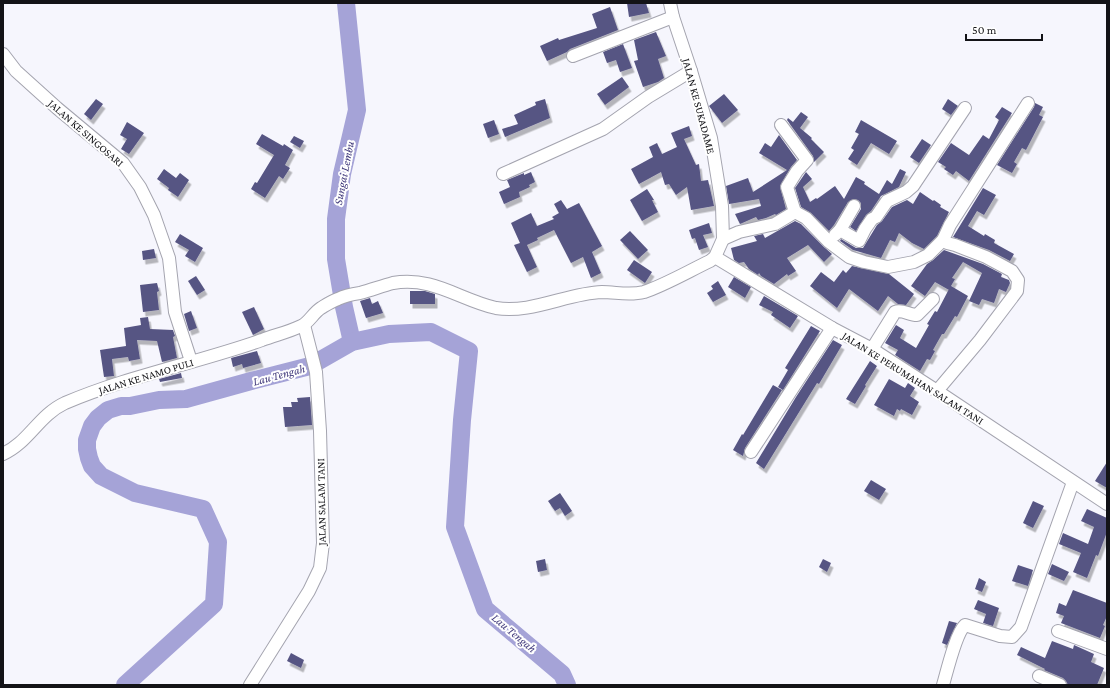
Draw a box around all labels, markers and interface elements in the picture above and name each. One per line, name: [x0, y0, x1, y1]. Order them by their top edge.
scale bar: [966, 16, 1042, 42]
text: 50 m: [972, 23, 997, 37]
street label: JALAN KE SUKADAME: [679, 56, 718, 155]
street label: JALAN KE SINGOSARI: [45, 96, 126, 170]
water label: Sungai Lembu: [331, 140, 357, 206]
street label: JALAN KE PERUMAHAN SALAM TANI: [839, 329, 986, 428]
street label: JALAN KE NAMO PULI: [96, 356, 195, 397]
water label: Lau Tengah: [251, 361, 307, 389]
street label: JALAN SALAM TANI: [314, 458, 329, 547]
water label: Lau Tengah: [489, 611, 539, 656]

